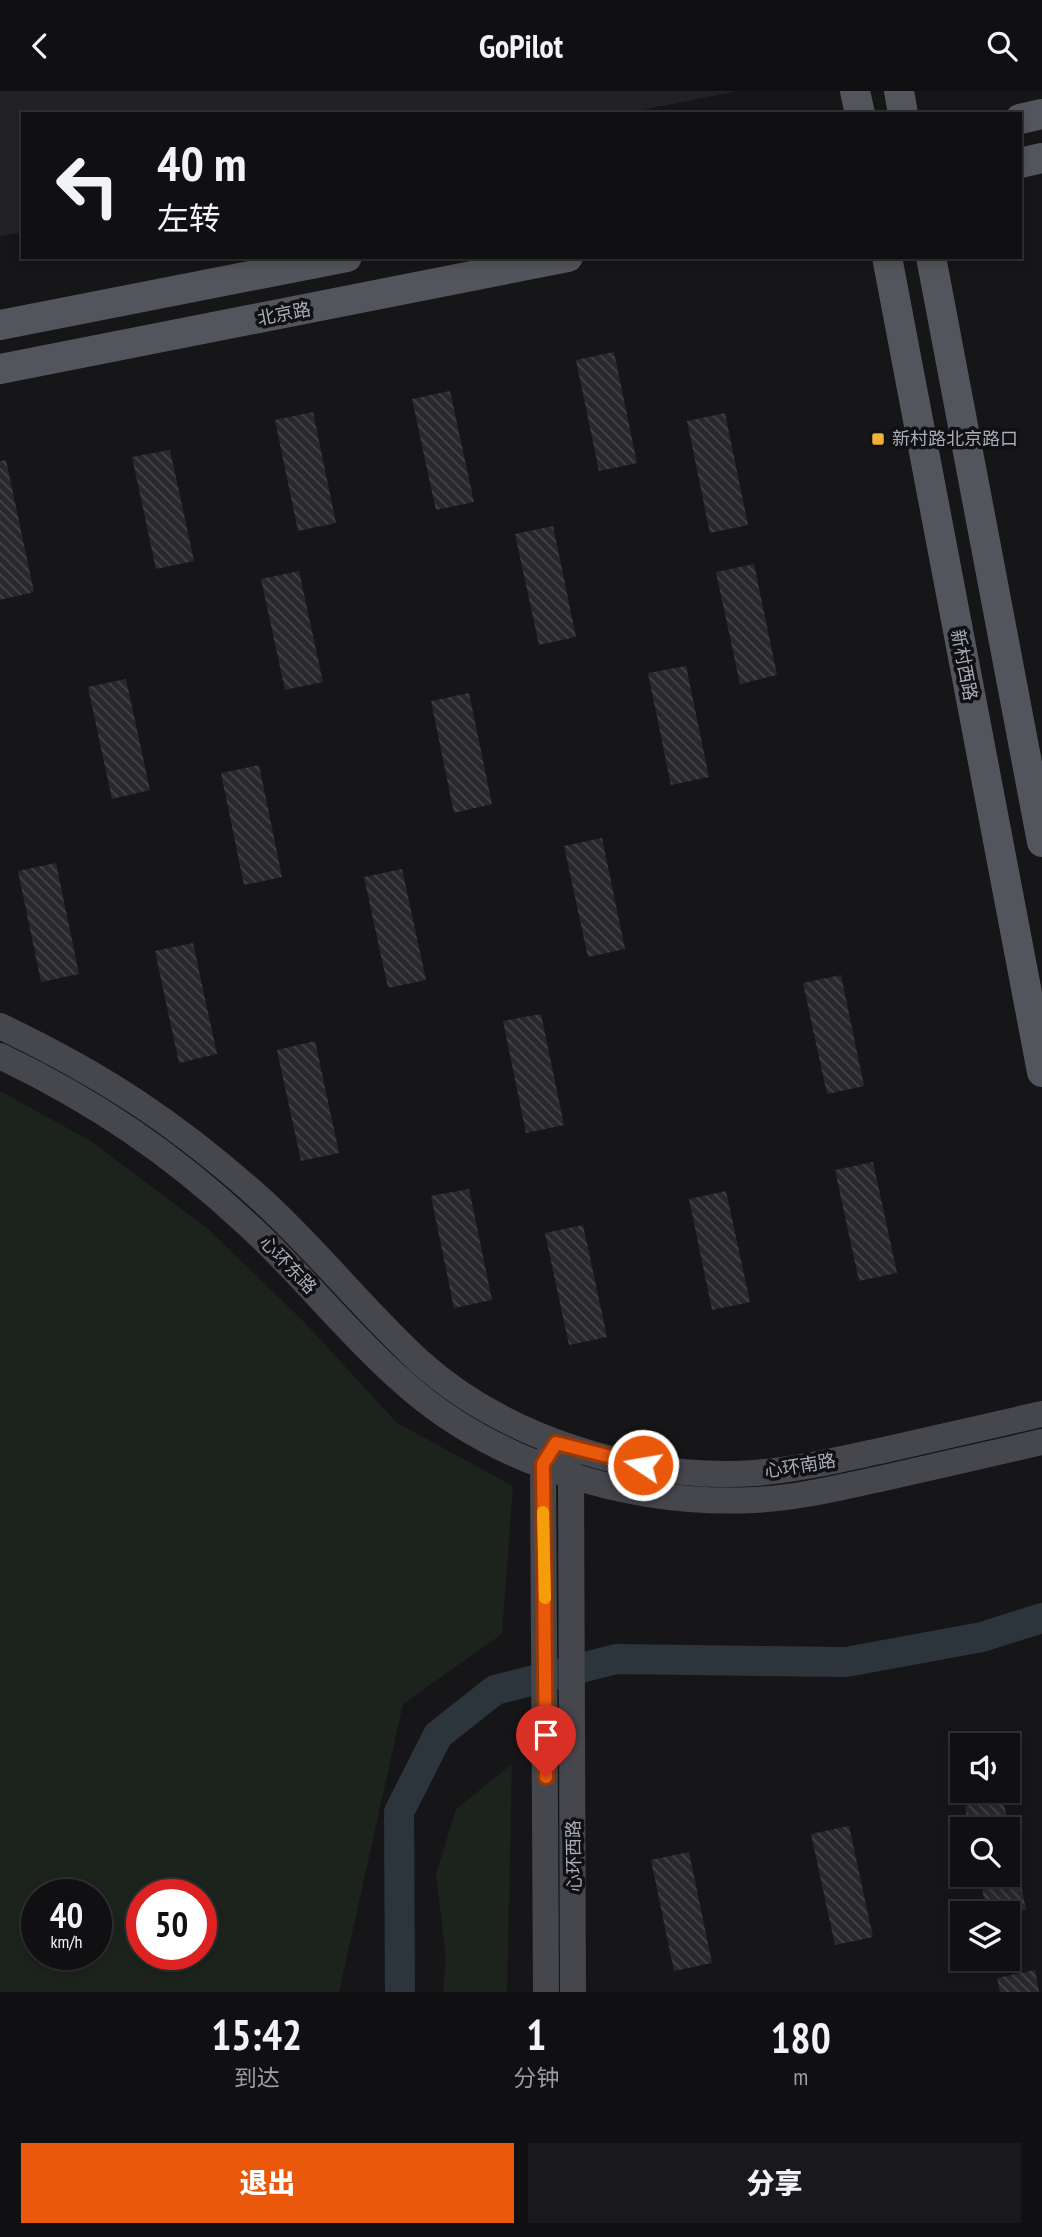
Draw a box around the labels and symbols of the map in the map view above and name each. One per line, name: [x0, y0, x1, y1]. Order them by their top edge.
street label: 北京路: [255, 297, 313, 330]
place label: 新村路北京路口: [892, 427, 1018, 450]
marker: 新村路北京路口: [870, 431, 886, 447]
street label: 新村西路: [946, 627, 983, 702]
street label: 心环东路: [255, 1231, 322, 1299]
position arrow: [606, 1428, 680, 1502]
street label: 心环南路: [763, 1449, 837, 1482]
pin: [516, 1705, 576, 1777]
street label: 心环西路: [561, 1820, 586, 1892]
speed limit sign: 50: [126, 1879, 217, 1970]

